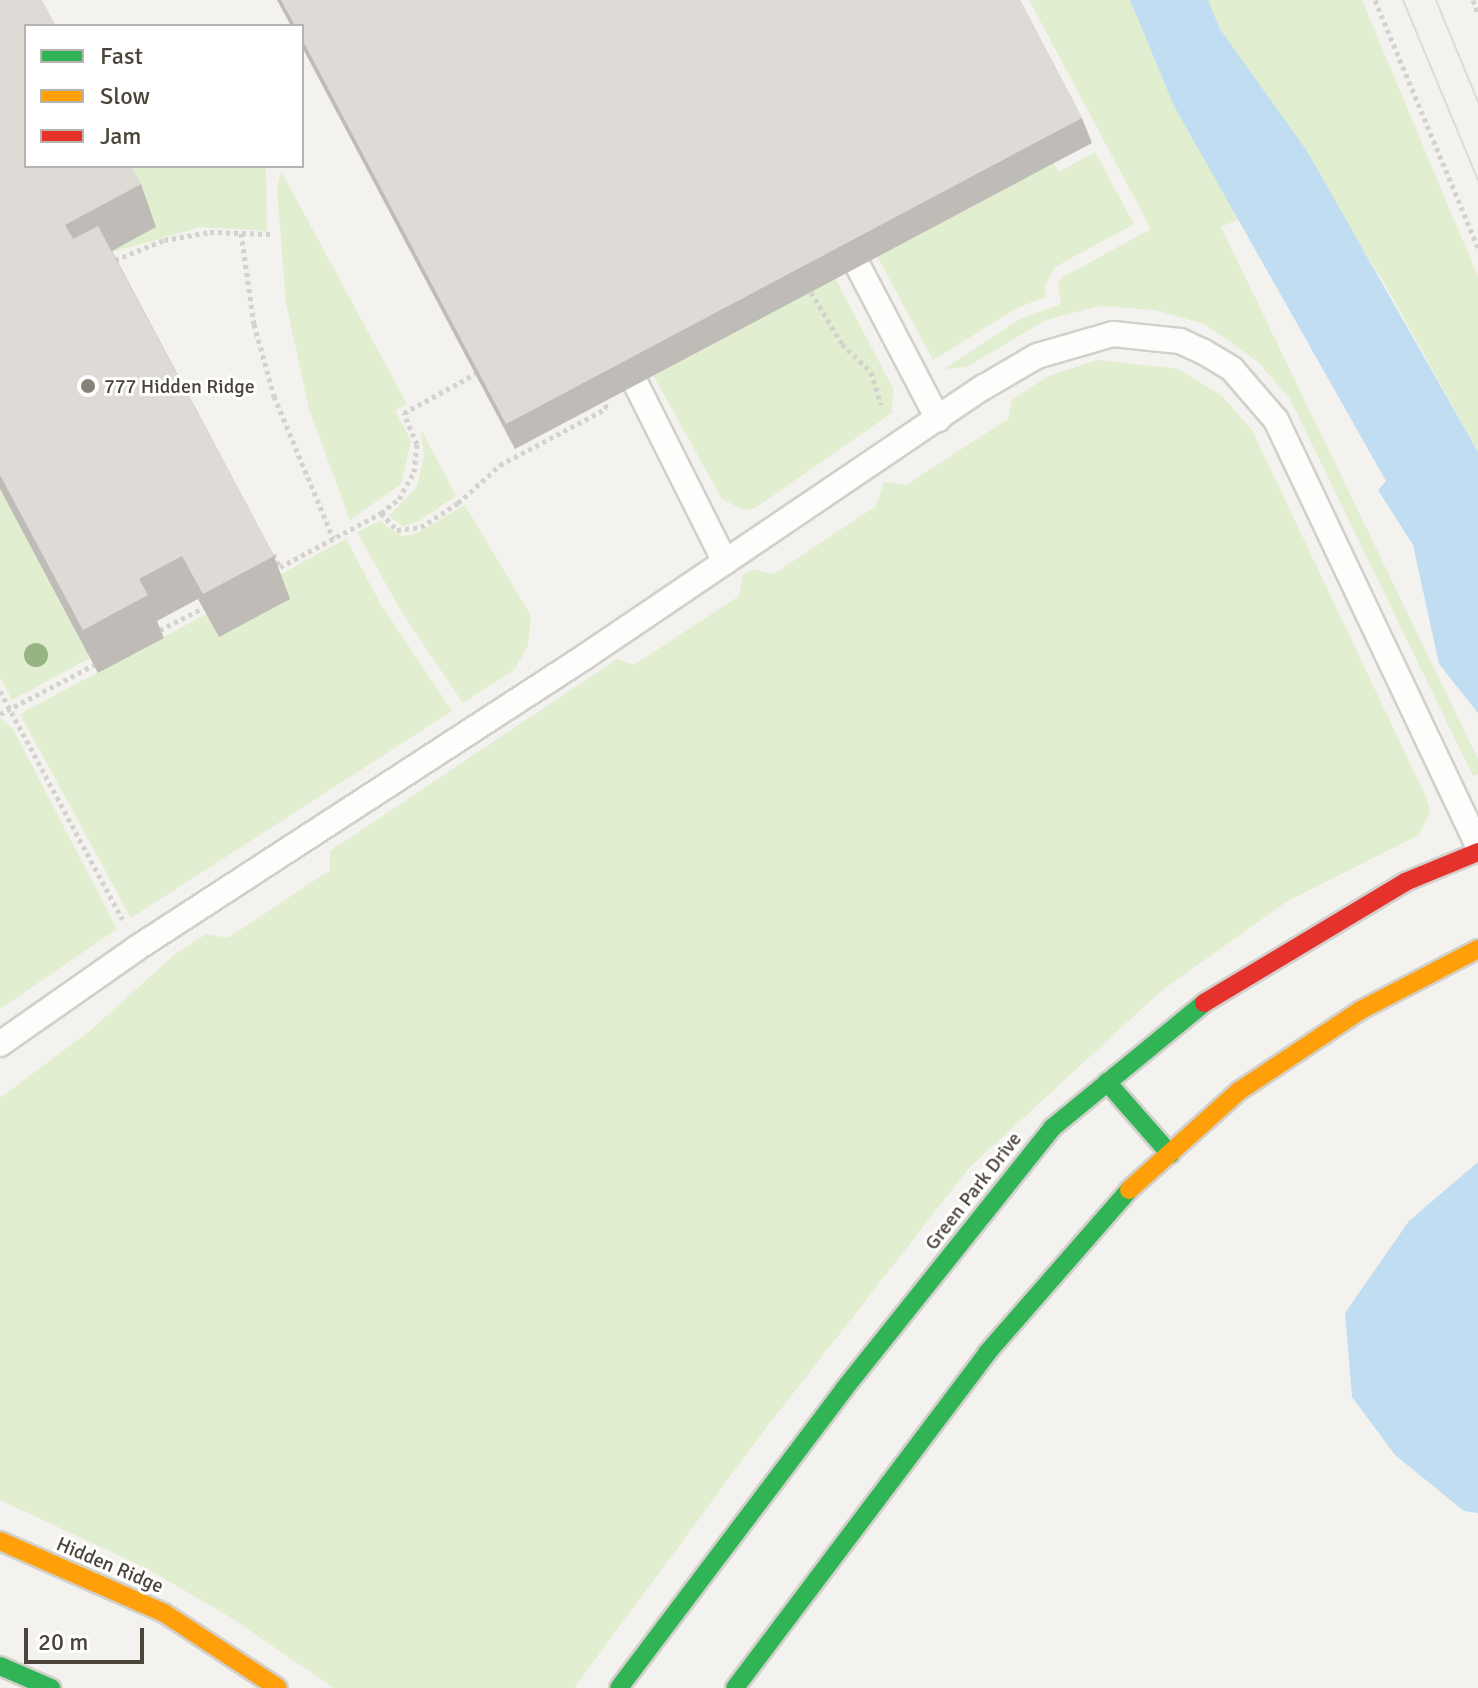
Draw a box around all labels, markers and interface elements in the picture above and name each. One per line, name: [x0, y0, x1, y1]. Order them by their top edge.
legend: [24, 24, 304, 168]
text: Fast: [100, 41, 143, 71]
text: Slow: [100, 81, 150, 111]
text: Jam: [100, 121, 141, 151]
place label: 777 Hidden Ridge: [104, 374, 255, 398]
marker: 777 Hidden Ridge: [79, 377, 97, 395]
street label: Green Park Drive: [920, 1127, 1026, 1255]
street label: Hidden Ridge: [53, 1532, 167, 1598]
scale bar: [28, 1612, 148, 1662]
text: 20 m: [38, 1627, 88, 1657]

